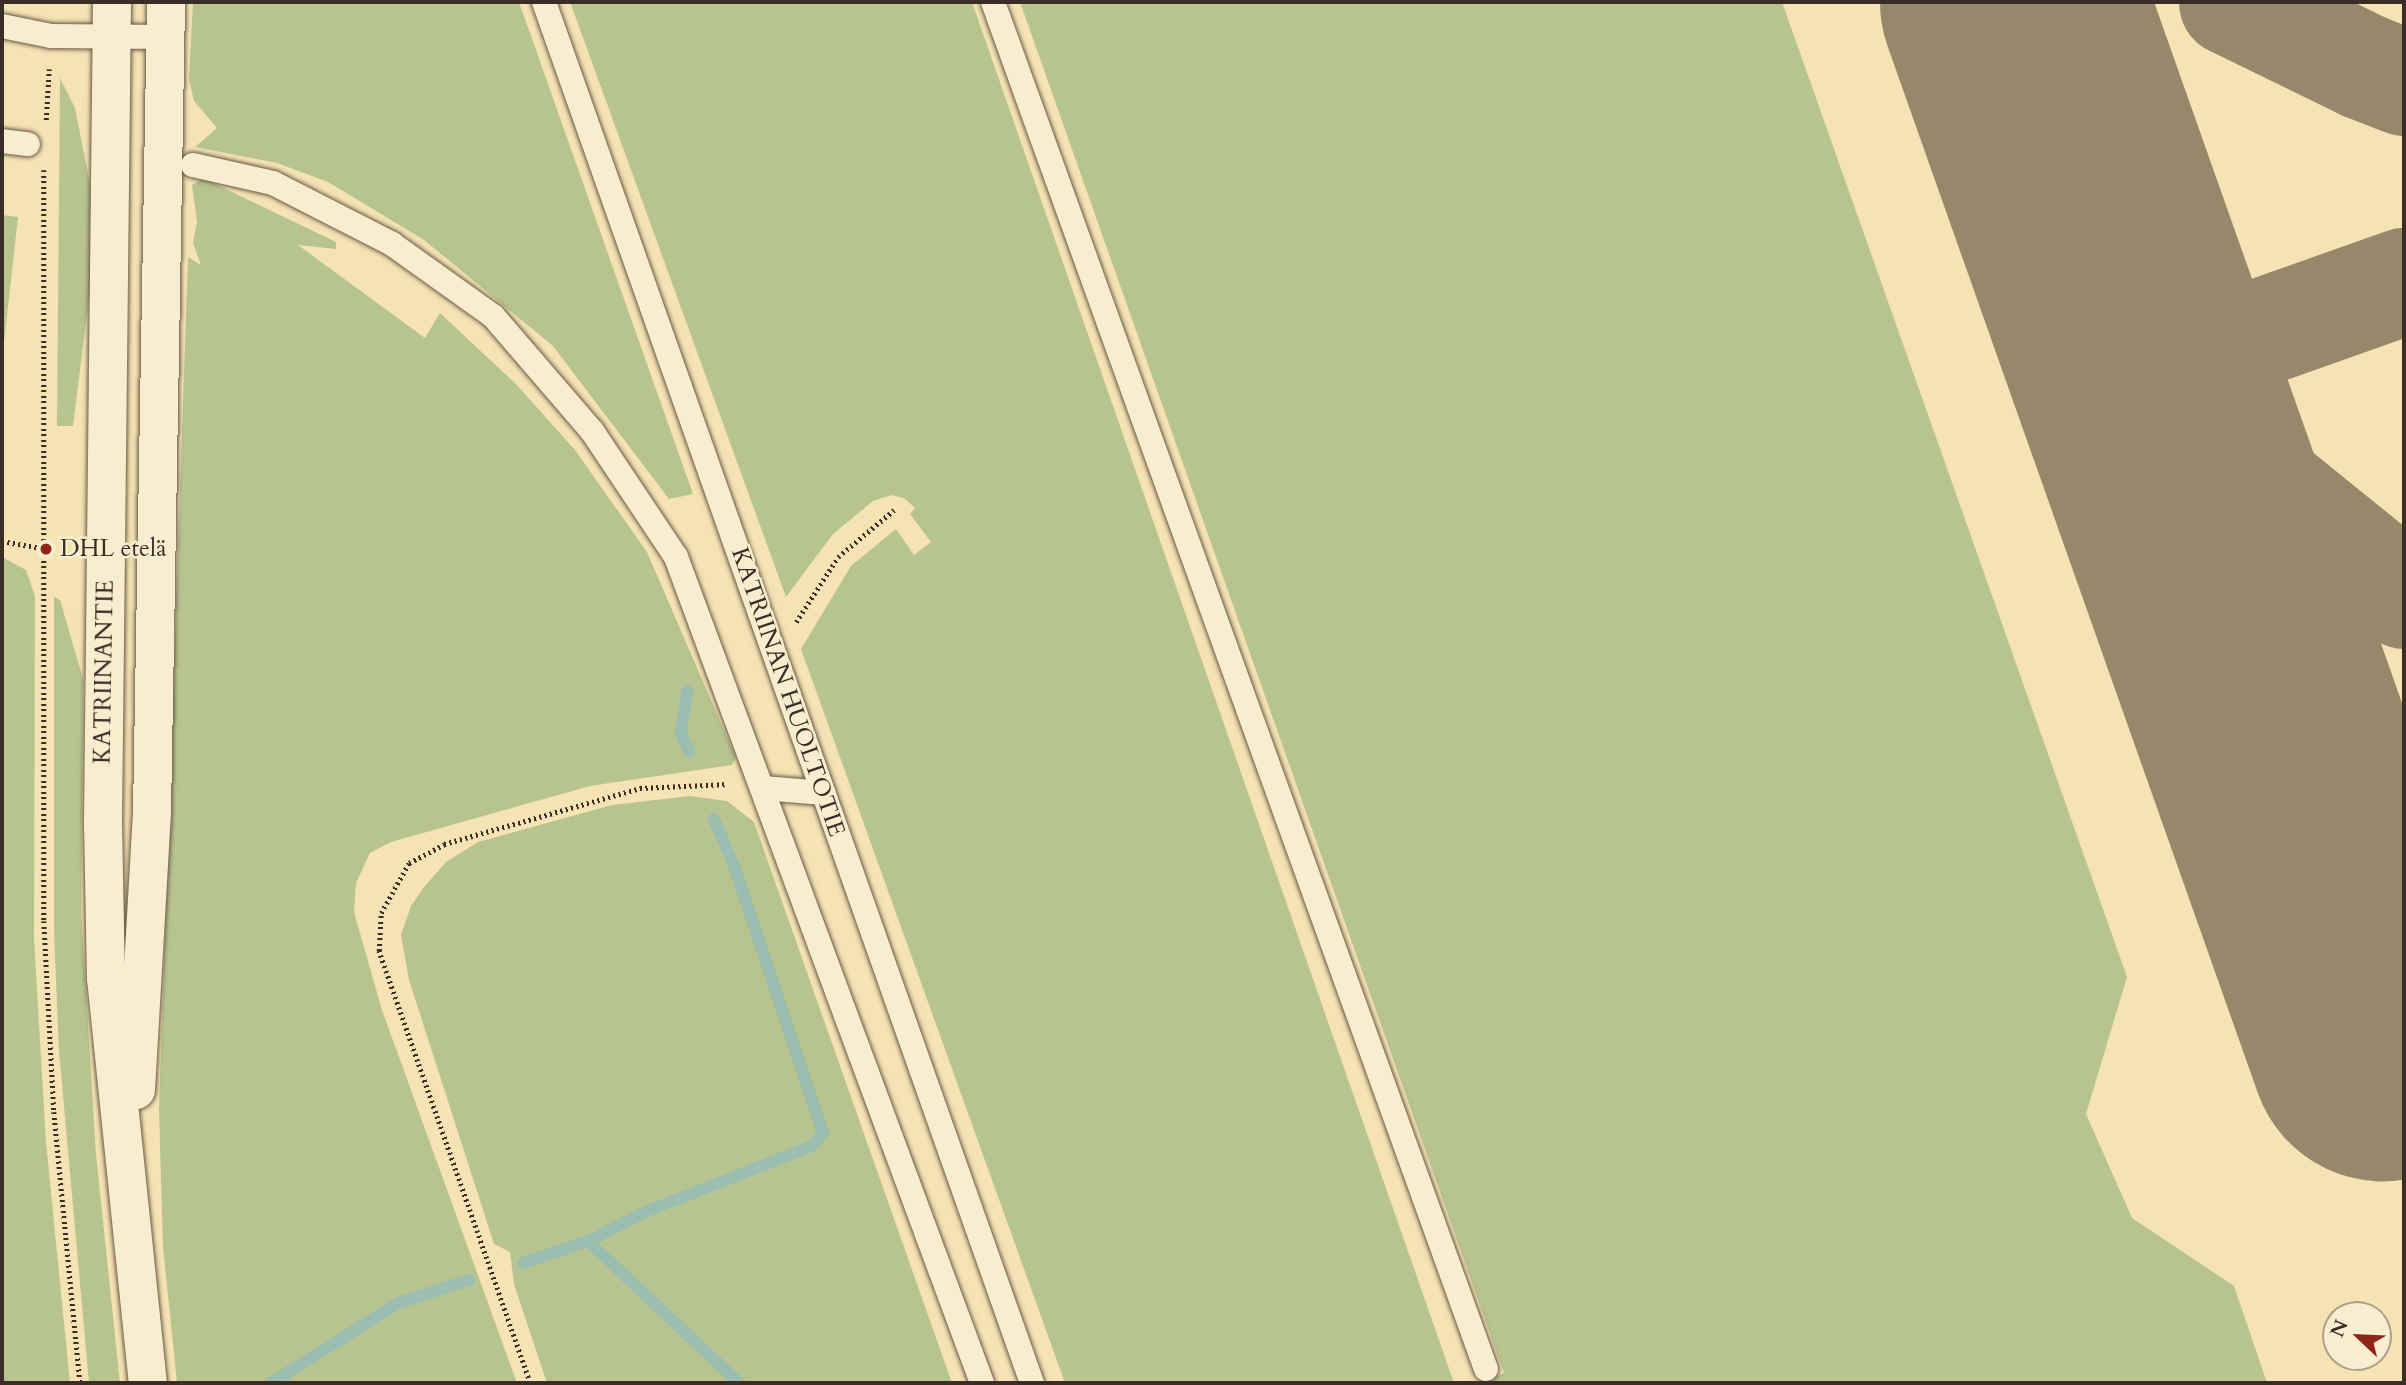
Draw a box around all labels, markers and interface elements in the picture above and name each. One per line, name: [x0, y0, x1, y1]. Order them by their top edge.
place label: DHL etelä: [60, 535, 167, 563]
marker: DHL etelä: [38, 541, 54, 557]
street label: KATRIINAN HUOLTOTIE: [725, 544, 851, 840]
street label: KATRIINANTIE: [88, 580, 120, 764]
north arrow: [2322, 1301, 2392, 1371]
text: N: [2324, 1316, 2355, 1341]

